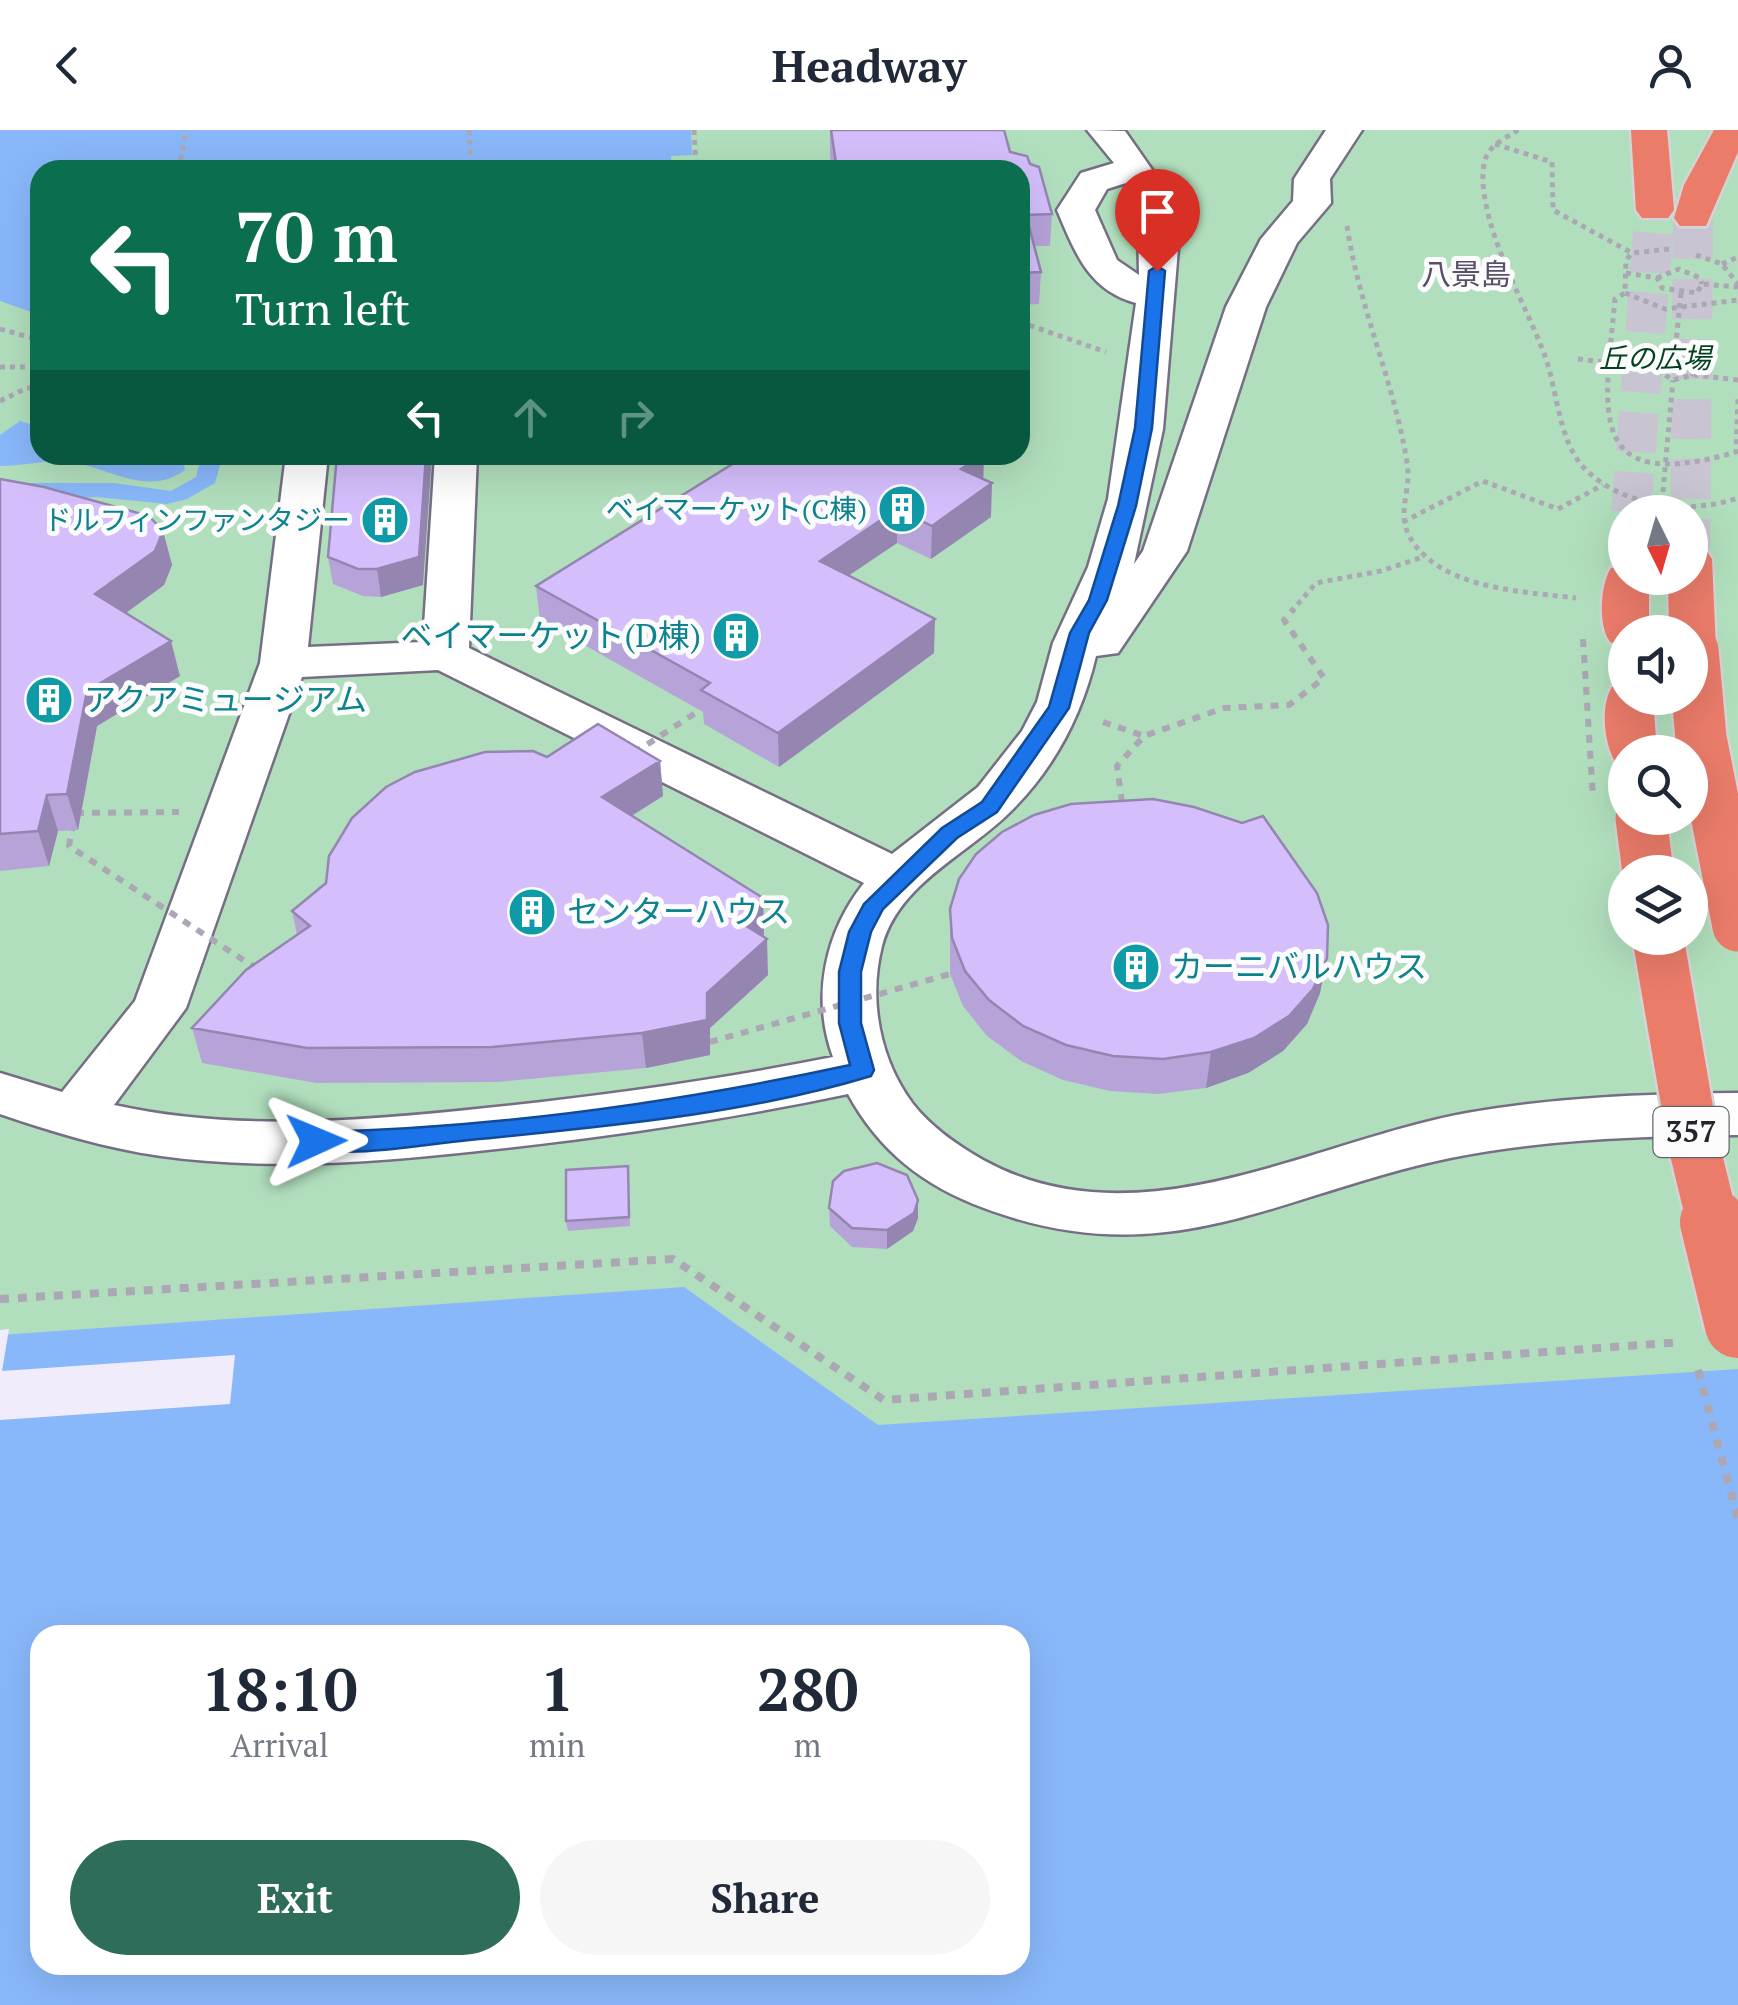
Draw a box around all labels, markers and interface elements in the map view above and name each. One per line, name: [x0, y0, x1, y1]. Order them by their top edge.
text: Headway: [772, 35, 966, 95]
icon: back: [40, 38, 95, 93]
icon: person: [1643, 38, 1698, 93]
pin: [1115, 169, 1200, 272]
icon: arrive: [1130, 184, 1185, 239]
text: 70 m: [235, 189, 398, 282]
icon: left: [70, 200, 200, 330]
district label: 八景島: [1421, 254, 1511, 294]
text: Turn left: [235, 278, 410, 338]
park label: 丘の広場: [1599, 339, 1714, 376]
icon: left: [398, 390, 453, 445]
icon: ahead: [503, 390, 558, 445]
icon: right: [608, 390, 663, 445]
building icon: ベイマーケット(C棟): [876, 483, 928, 535]
place label: ベイマーケット(C棟): [606, 490, 867, 527]
building icon: ドルフィンファンタジー: [359, 494, 411, 546]
north arrow: [1608, 495, 1708, 595]
map controls: [1608, 495, 1708, 955]
place label: ドルフィンファンタジー: [43, 501, 350, 538]
building icon: ベイマーケット(D棟): [710, 610, 762, 662]
place label: ベイマーケット(D棟): [400, 614, 701, 656]
button: sound: [1608, 615, 1708, 715]
building icon: アクアミュージアム: [23, 674, 75, 726]
place label: アクアミュージアム: [84, 678, 367, 720]
button: search: [1608, 735, 1708, 835]
button: layers: [1608, 855, 1708, 955]
building icon: センターハウス: [506, 886, 558, 938]
place label: センターハウス: [567, 890, 790, 932]
building icon: カーニバルハウス: [1110, 941, 1162, 993]
place label: カーニバルハウス: [1171, 945, 1427, 987]
position arrow: [264, 1089, 368, 1193]
road number: 357: [1654, 1107, 1728, 1157]
text: 18:10: [201, 1649, 358, 1728]
text: 1: [540, 1649, 574, 1728]
text: 280: [757, 1649, 859, 1728]
text: Arrival: [231, 1724, 329, 1766]
text: min: [529, 1724, 585, 1766]
text: m: [794, 1724, 821, 1766]
button: Exit: [70, 1840, 520, 1955]
button: Share: [540, 1840, 990, 1955]

